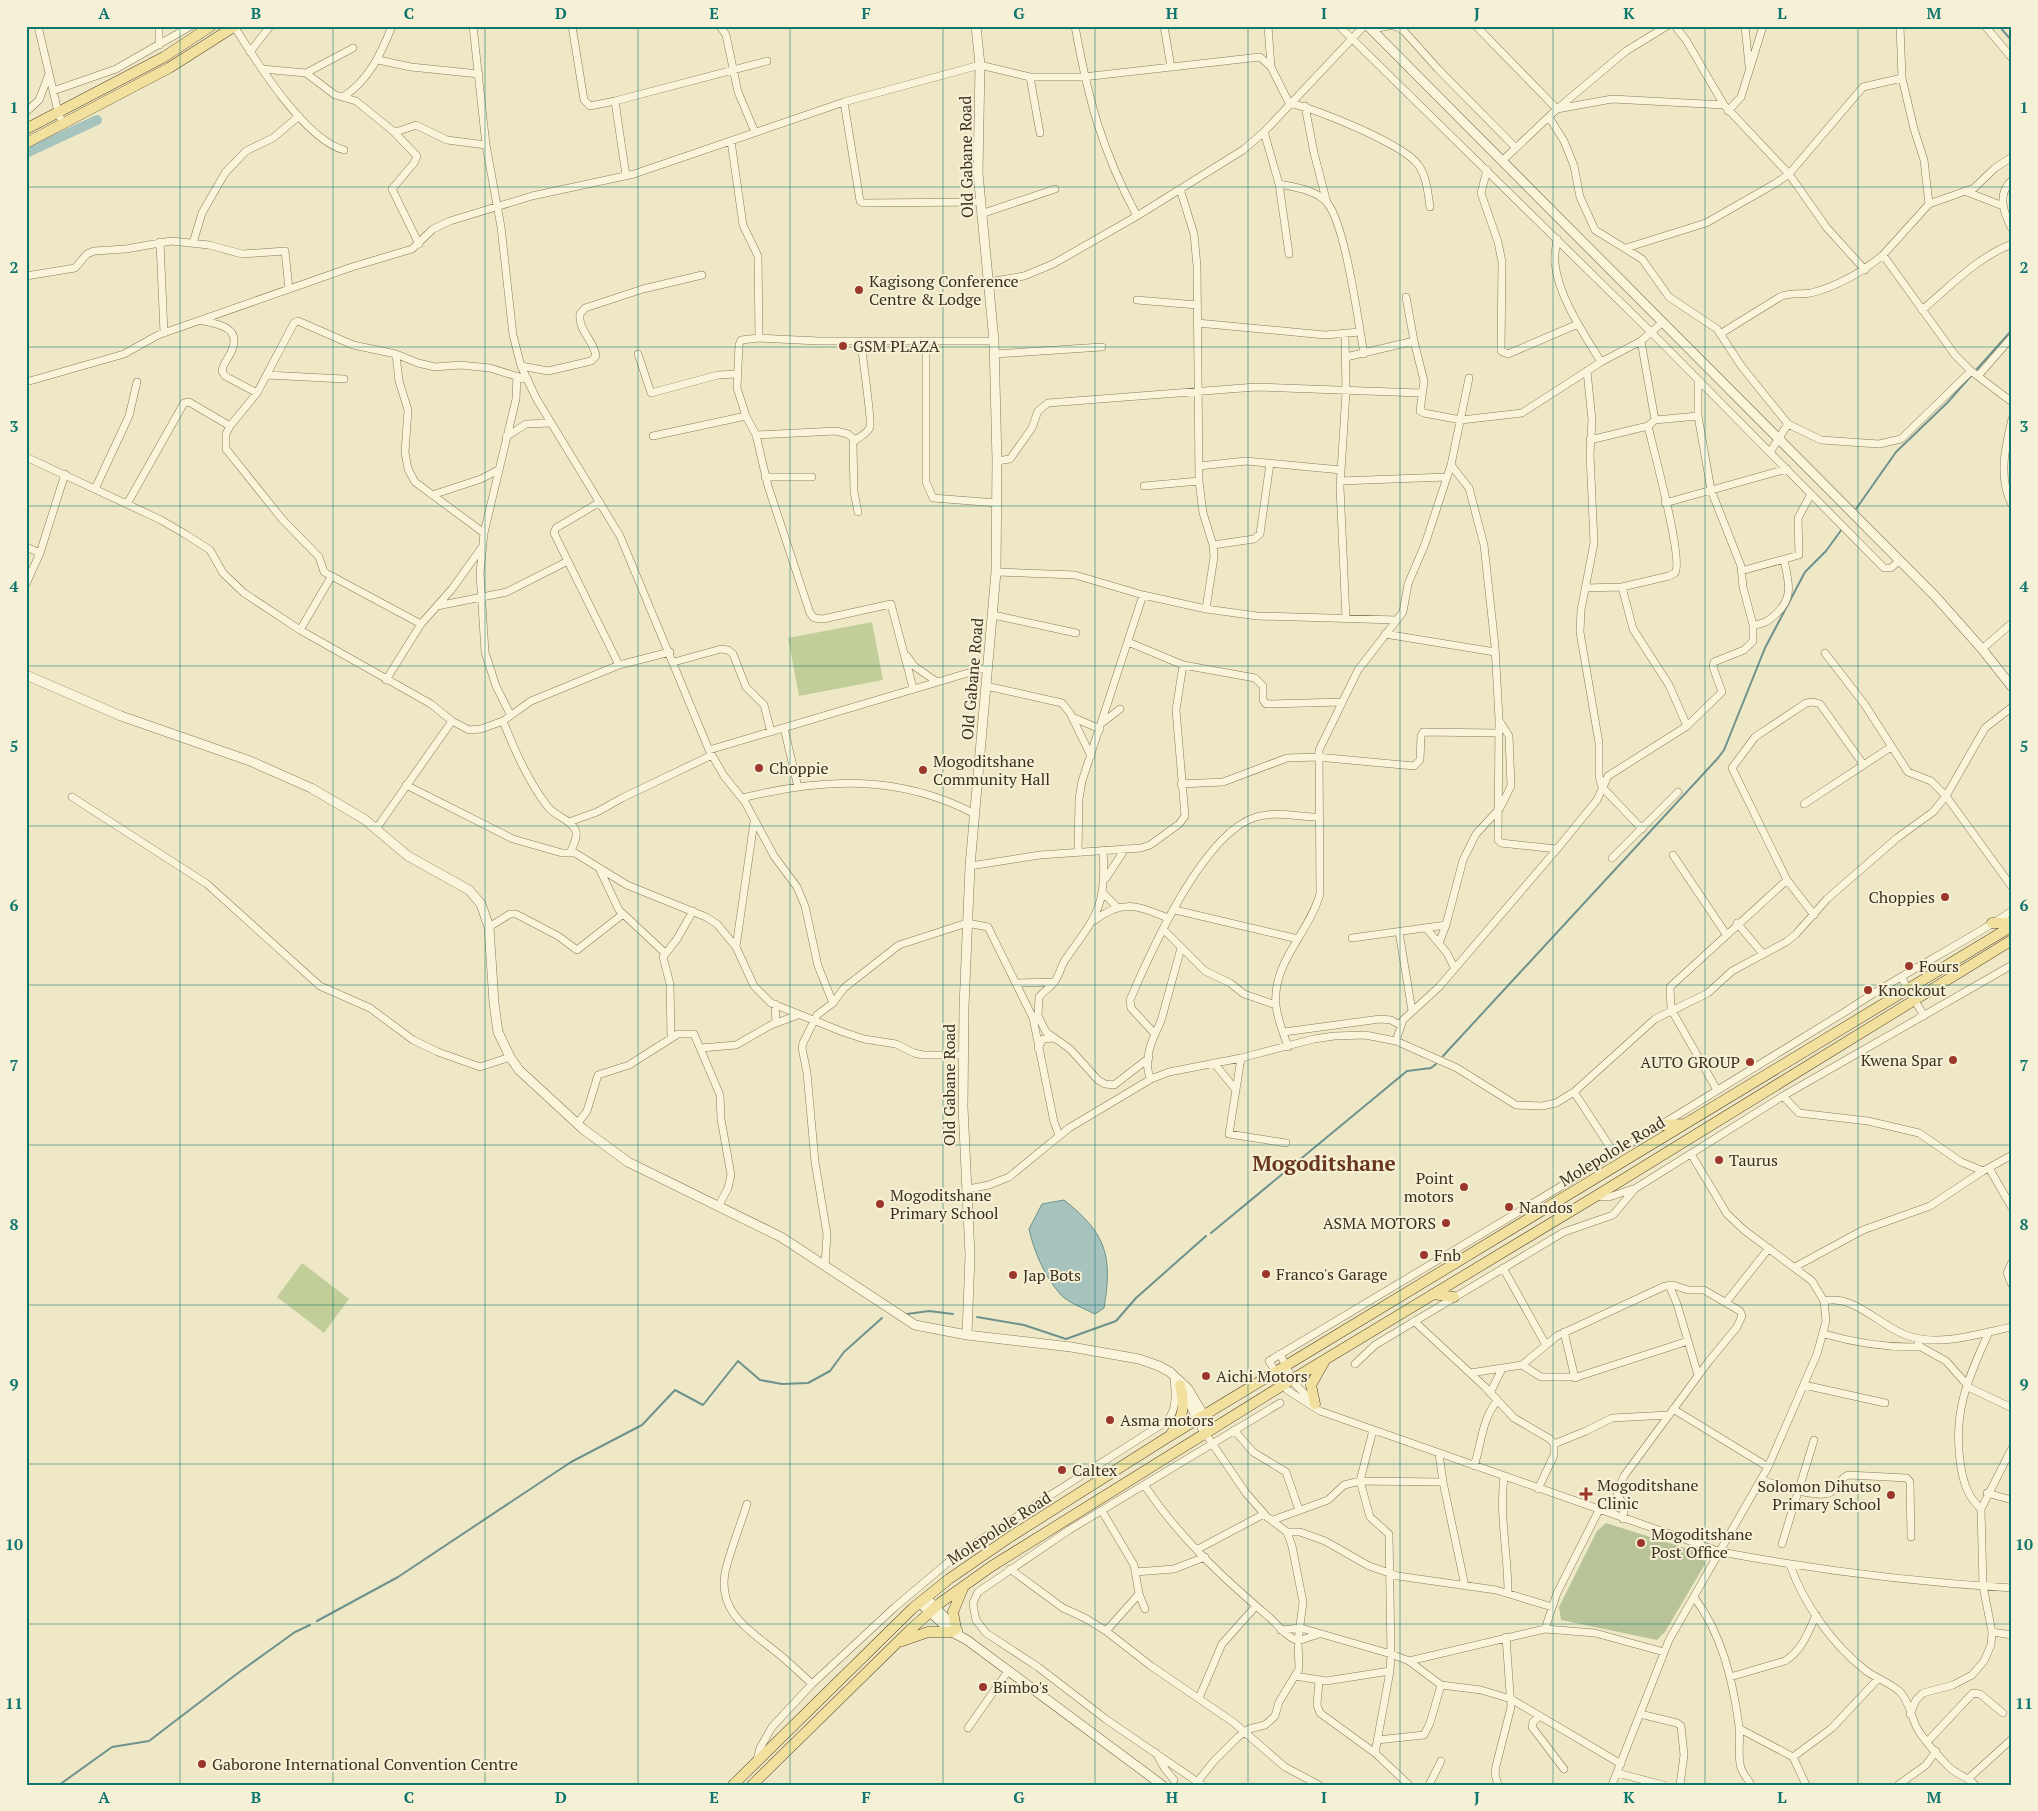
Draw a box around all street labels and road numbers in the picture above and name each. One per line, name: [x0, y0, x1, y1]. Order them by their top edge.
street label: Old Gabane Road: [954, 95, 978, 218]
street label: Old Gabane Road: [956, 617, 988, 741]
street label: Old Gabane Road: [938, 1024, 960, 1146]
street label: Molepolole Road: [1555, 1111, 1669, 1191]
street label: Molepolole Road: [943, 1486, 1055, 1570]

